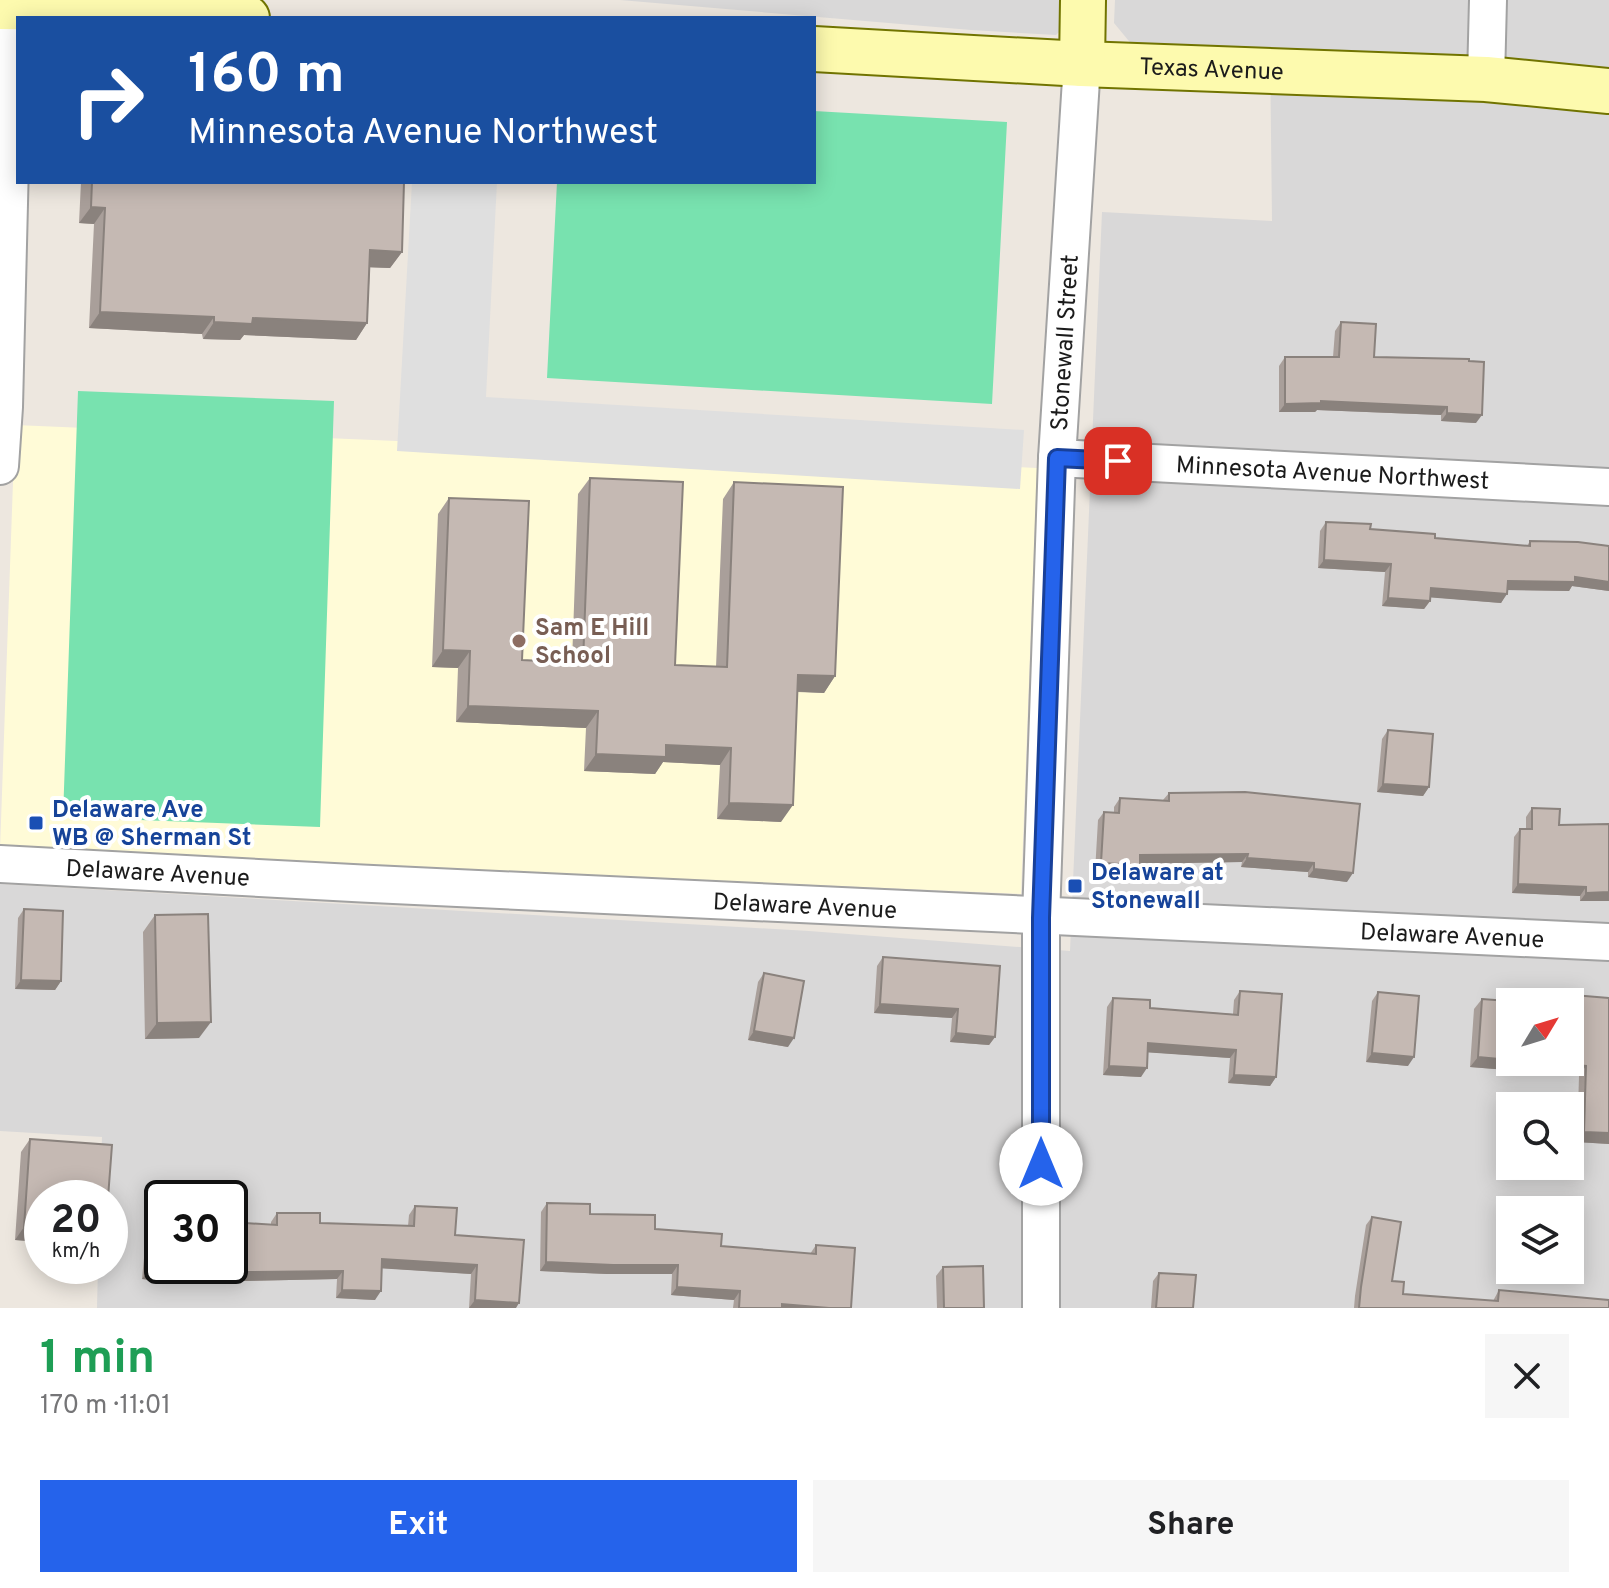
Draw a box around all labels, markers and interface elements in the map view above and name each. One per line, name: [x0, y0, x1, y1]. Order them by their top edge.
text: 160 m: [188, 42, 345, 112]
icon: right: [56, 48, 160, 152]
street label: Texas Avenue: [1139, 53, 1284, 88]
text: Minnesota Avenue Northwest: [188, 111, 658, 157]
street label: Stonewall Street: [1046, 253, 1087, 432]
pin: [1084, 427, 1152, 495]
icon: arrive: [1096, 439, 1140, 483]
street label: Minnesota Avenue Northwest: [1175, 451, 1490, 498]
place label: Sam E Hill School: [535, 614, 649, 672]
marker: Sam E Hill School: [510, 632, 528, 650]
place label: Delaware Ave WB @ Sherman St: [52, 796, 251, 854]
marker: Delaware Ave WB @ Sherman St: [27, 814, 45, 832]
street label: Delaware Avenue: [65, 855, 250, 895]
place label: Delaware at Stonewall: [1091, 859, 1224, 917]
marker: Delaware at Stonewall: [1066, 877, 1084, 895]
street label: Delaware Avenue: [712, 888, 898, 927]
street label: Delaware Avenue: [1359, 918, 1545, 956]
north arrow: [1496, 988, 1584, 1076]
map controls: [1496, 988, 1584, 1284]
button: search: [1496, 1092, 1584, 1180]
position arrow: [999, 1122, 1083, 1206]
speed limit sign: 30: [144, 1180, 248, 1284]
button: layers: [1496, 1196, 1584, 1284]
text: 20: [51, 1197, 101, 1247]
text: km/h: [52, 1239, 100, 1265]
text: 1 min: [40, 1330, 155, 1390]
button: close: [1485, 1334, 1569, 1418]
text: 170 m · 11:01: [40, 1390, 171, 1423]
button: Exit: [40, 1480, 797, 1572]
button: Share: [813, 1480, 1569, 1572]

